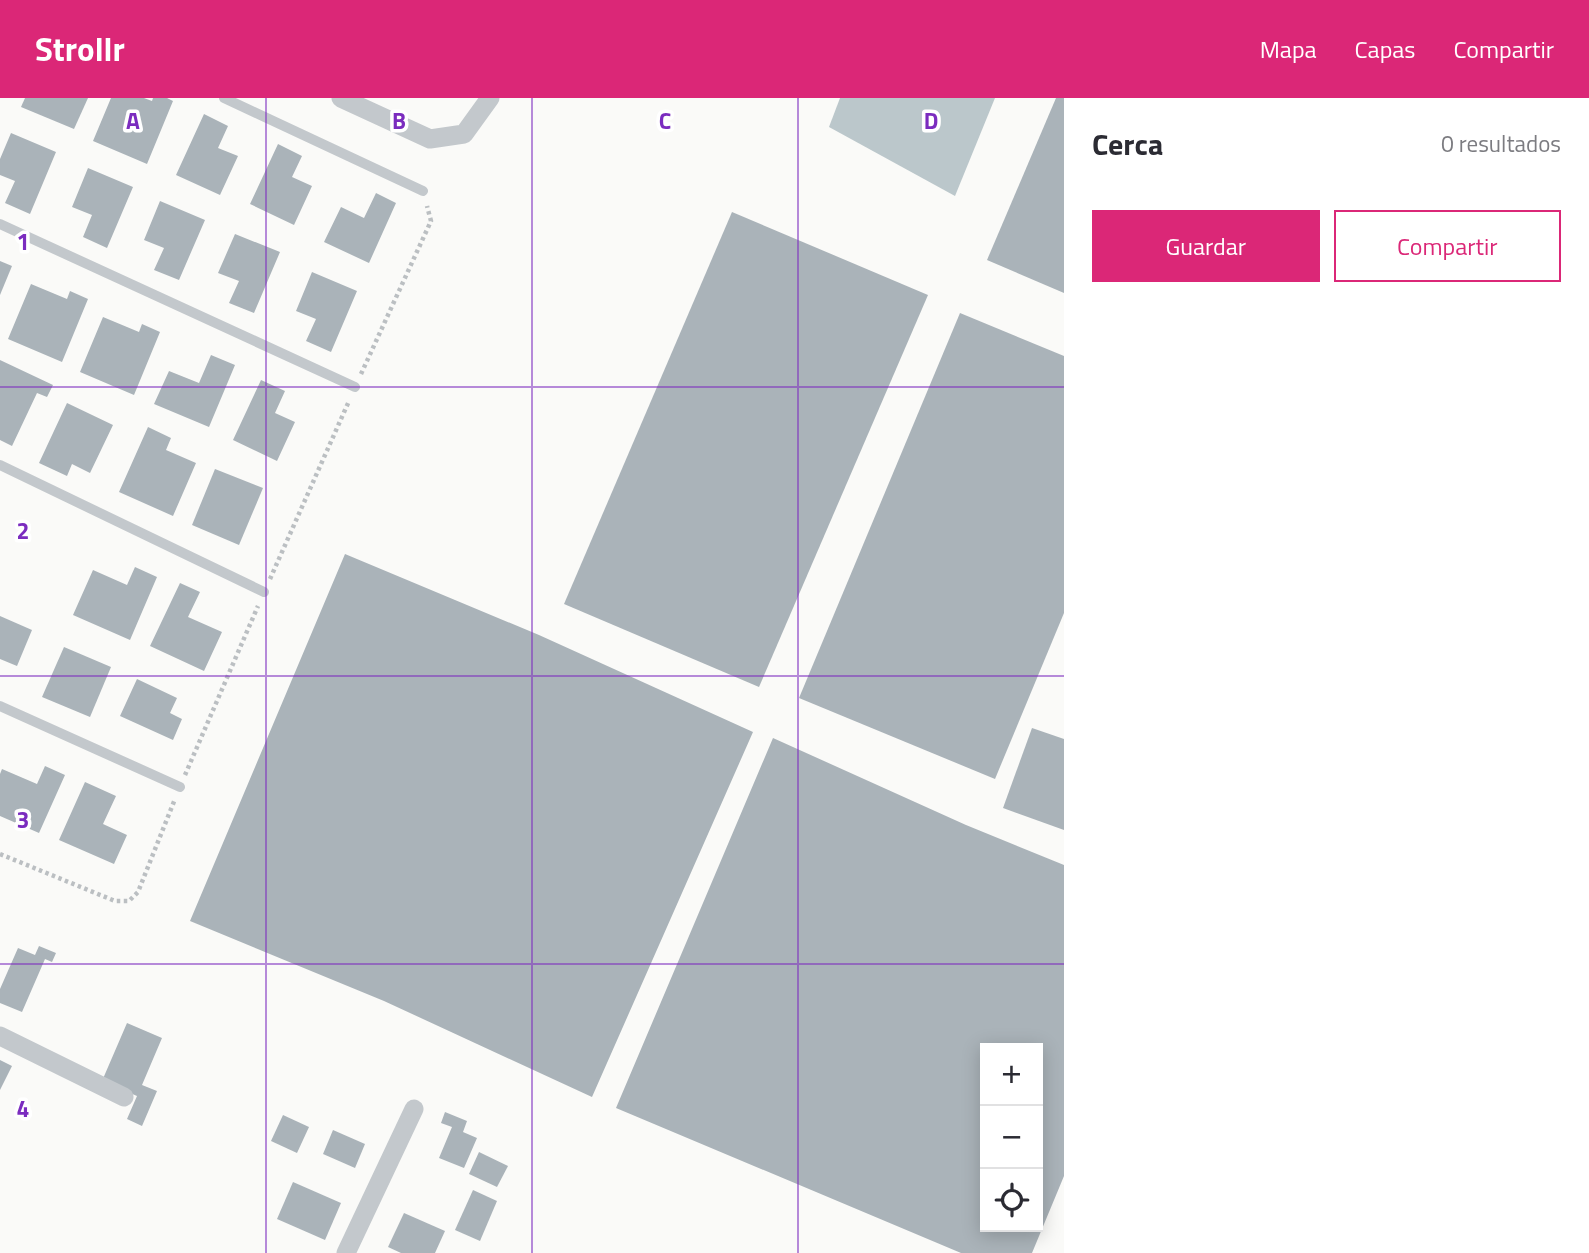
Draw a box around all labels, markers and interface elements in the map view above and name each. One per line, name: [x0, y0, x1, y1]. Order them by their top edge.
text: Strollr: [35, 24, 125, 74]
text: Mapa: [1260, 31, 1317, 67]
text: Capas: [1355, 31, 1415, 67]
text: Compartir: [1453, 31, 1554, 67]
text: A: [126, 103, 140, 138]
text: B: [392, 103, 406, 138]
text: C: [659, 103, 671, 138]
text: D: [924, 103, 938, 138]
text: Cerca: [1092, 121, 1163, 167]
text: 0 resultados: [1441, 126, 1561, 161]
button: Guardar: [1092, 210, 1320, 282]
button: Compartir: [1334, 210, 1561, 282]
text: 1: [17, 224, 29, 259]
text: 2: [17, 513, 29, 548]
text: 3: [17, 802, 29, 837]
map controls: [980, 1043, 1043, 1232]
button: +: [980, 1043, 1043, 1106]
text: 4: [17, 1091, 29, 1126]
button: −: [980, 1106, 1043, 1169]
button: locate: [980, 1169, 1043, 1232]

